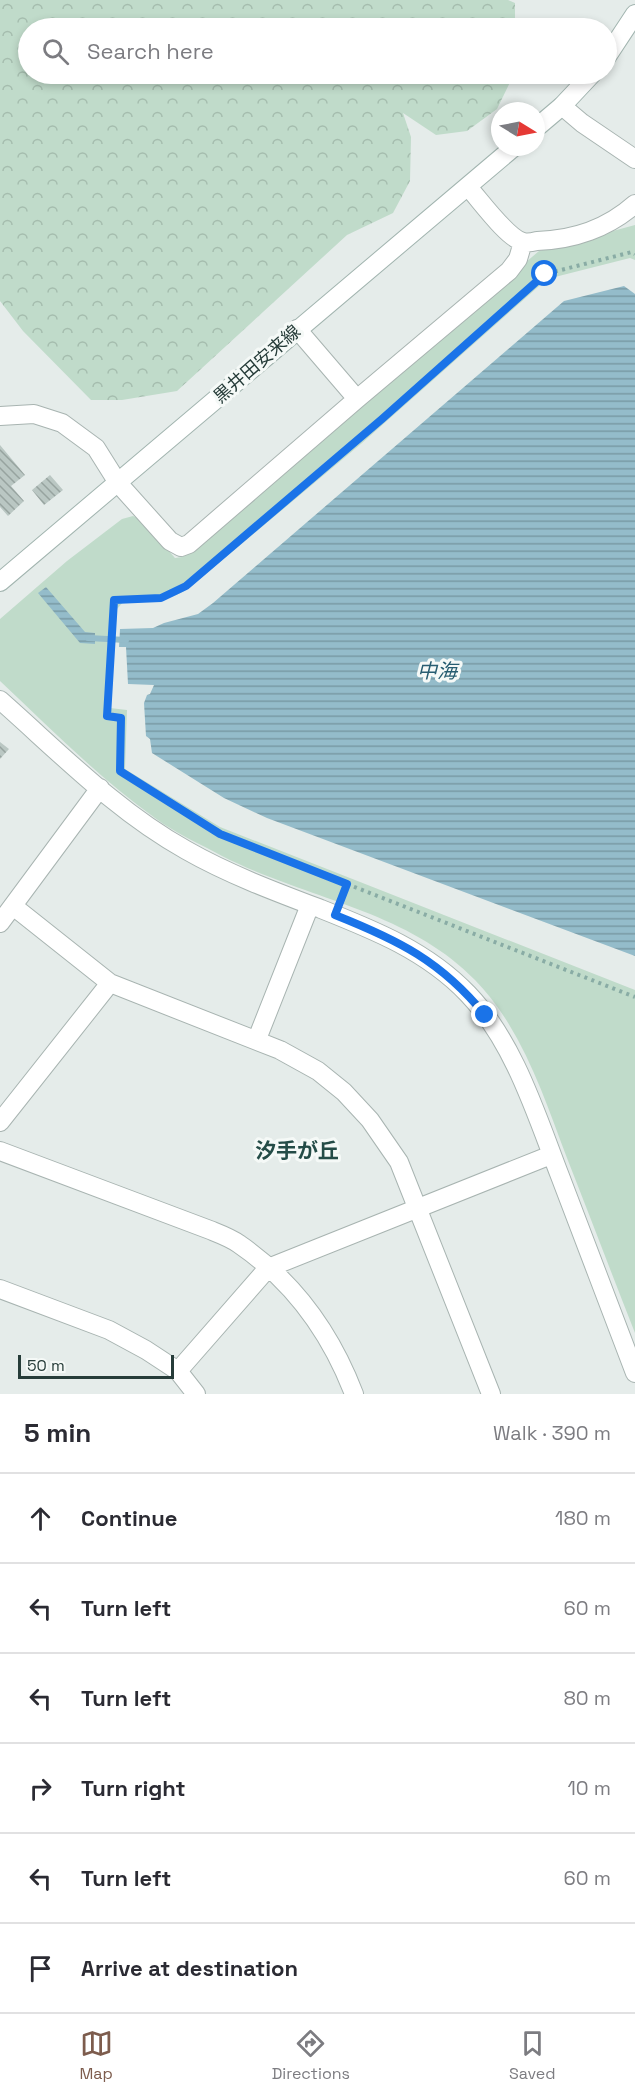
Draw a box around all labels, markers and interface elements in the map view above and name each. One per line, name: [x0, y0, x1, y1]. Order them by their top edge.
search box: [18, 18, 617, 84]
icon: search: [39, 35, 72, 68]
text: Search here: [87, 37, 214, 65]
north arrow: [491, 102, 545, 156]
route start: [531, 260, 557, 286]
street label: 黒井田安来線: [208, 320, 305, 408]
water label: 中海: [417, 658, 460, 684]
route end: [471, 1001, 497, 1027]
district label: 汐手が丘: [255, 1137, 339, 1164]
scale bar: [18, 1352, 174, 1380]
text: 50 m: [27, 1355, 65, 1376]
text: 5 min: [24, 1416, 91, 1450]
text: Walk · 390 m: [493, 1420, 611, 1446]
icon: ahead: [24, 1502, 57, 1535]
text: Continue: [81, 1504, 177, 1532]
text: 180 m: [555, 1505, 611, 1531]
icon: left: [24, 1592, 57, 1625]
text: Turn left: [81, 1594, 171, 1622]
text: 60 m: [564, 1595, 611, 1621]
icon: left: [24, 1682, 57, 1715]
text: Turn left: [81, 1684, 171, 1712]
text: 80 m: [563, 1685, 611, 1711]
icon: right: [24, 1772, 57, 1805]
text: Turn right: [81, 1774, 186, 1802]
text: 10 m: [567, 1775, 611, 1801]
icon: left: [24, 1862, 57, 1895]
text: Turn left: [81, 1864, 171, 1892]
text: 60 m: [564, 1865, 611, 1891]
icon: arrive: [24, 1952, 57, 1985]
text: Arrive at destination: [81, 1954, 298, 1982]
tab: Map: [79, 2027, 113, 2084]
tab: Directions: [272, 2027, 350, 2084]
tab: Saved: [509, 2027, 556, 2084]

